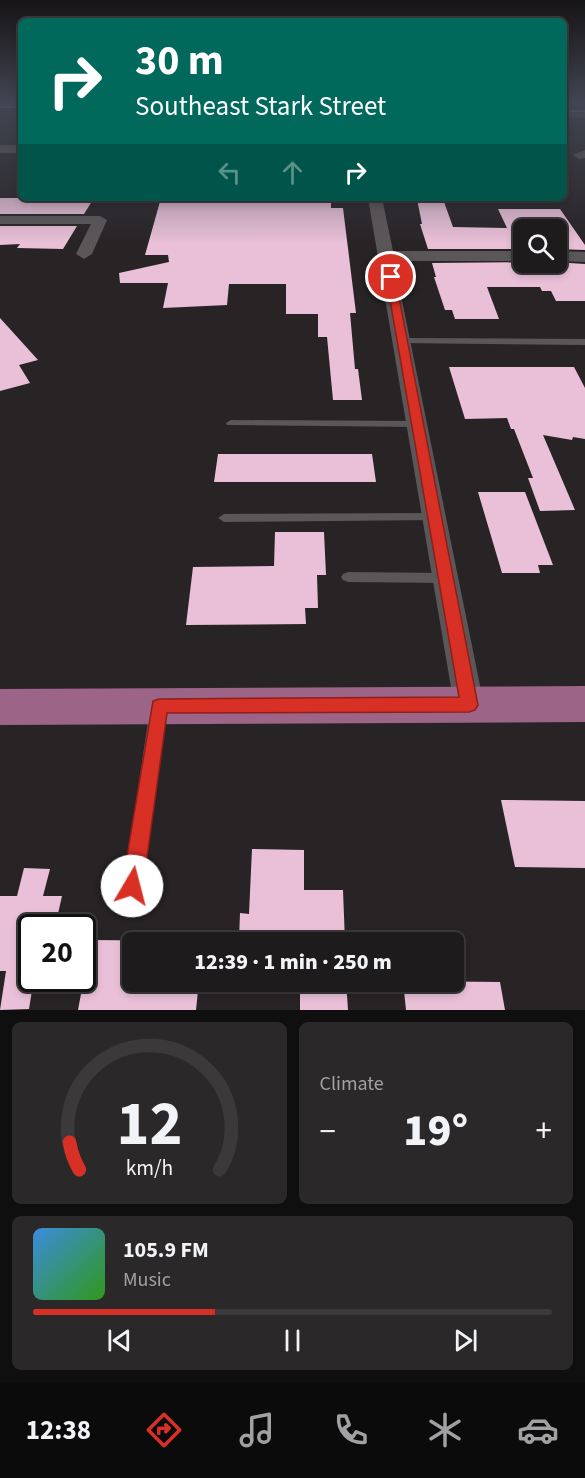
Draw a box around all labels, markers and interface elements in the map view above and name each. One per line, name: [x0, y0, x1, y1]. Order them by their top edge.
text: 30 m: [135, 31, 224, 91]
icon: right: [36, 42, 114, 120]
text: Southeast Stark Street: [135, 87, 386, 126]
icon: left: [213, 156, 246, 189]
icon: ahead: [276, 156, 309, 189]
icon: right: [339, 156, 372, 189]
map controls: [513, 219, 567, 273]
button: search: [513, 219, 567, 273]
pin: [365, 251, 416, 302]
icon: arrive: [374, 260, 407, 293]
position arrow: [100, 854, 164, 918]
speed limit sign: 20: [18, 914, 96, 992]
text: 12:39 · 1 min · 250 m: [194, 946, 392, 978]
text: Climate: [320, 1070, 384, 1098]
text: 12: [116, 1080, 182, 1169]
text: 19°: [403, 1099, 468, 1163]
text: −: [320, 1108, 336, 1155]
text: +: [536, 1108, 552, 1155]
text: km/h: [125, 1153, 173, 1184]
text: 105.9 FM: [123, 1234, 209, 1266]
text: Music: [123, 1266, 171, 1294]
icon: previous: [103, 1324, 136, 1357]
icon: pause: [276, 1324, 309, 1357]
icon: next: [449, 1324, 482, 1357]
icon: directions: [143, 1409, 185, 1451]
icon: music: [236, 1409, 278, 1451]
icon: phone: [330, 1409, 372, 1451]
icon: climate: [424, 1409, 466, 1451]
icon: car: [517, 1409, 559, 1451]
text: 12:38: [26, 1411, 91, 1450]

